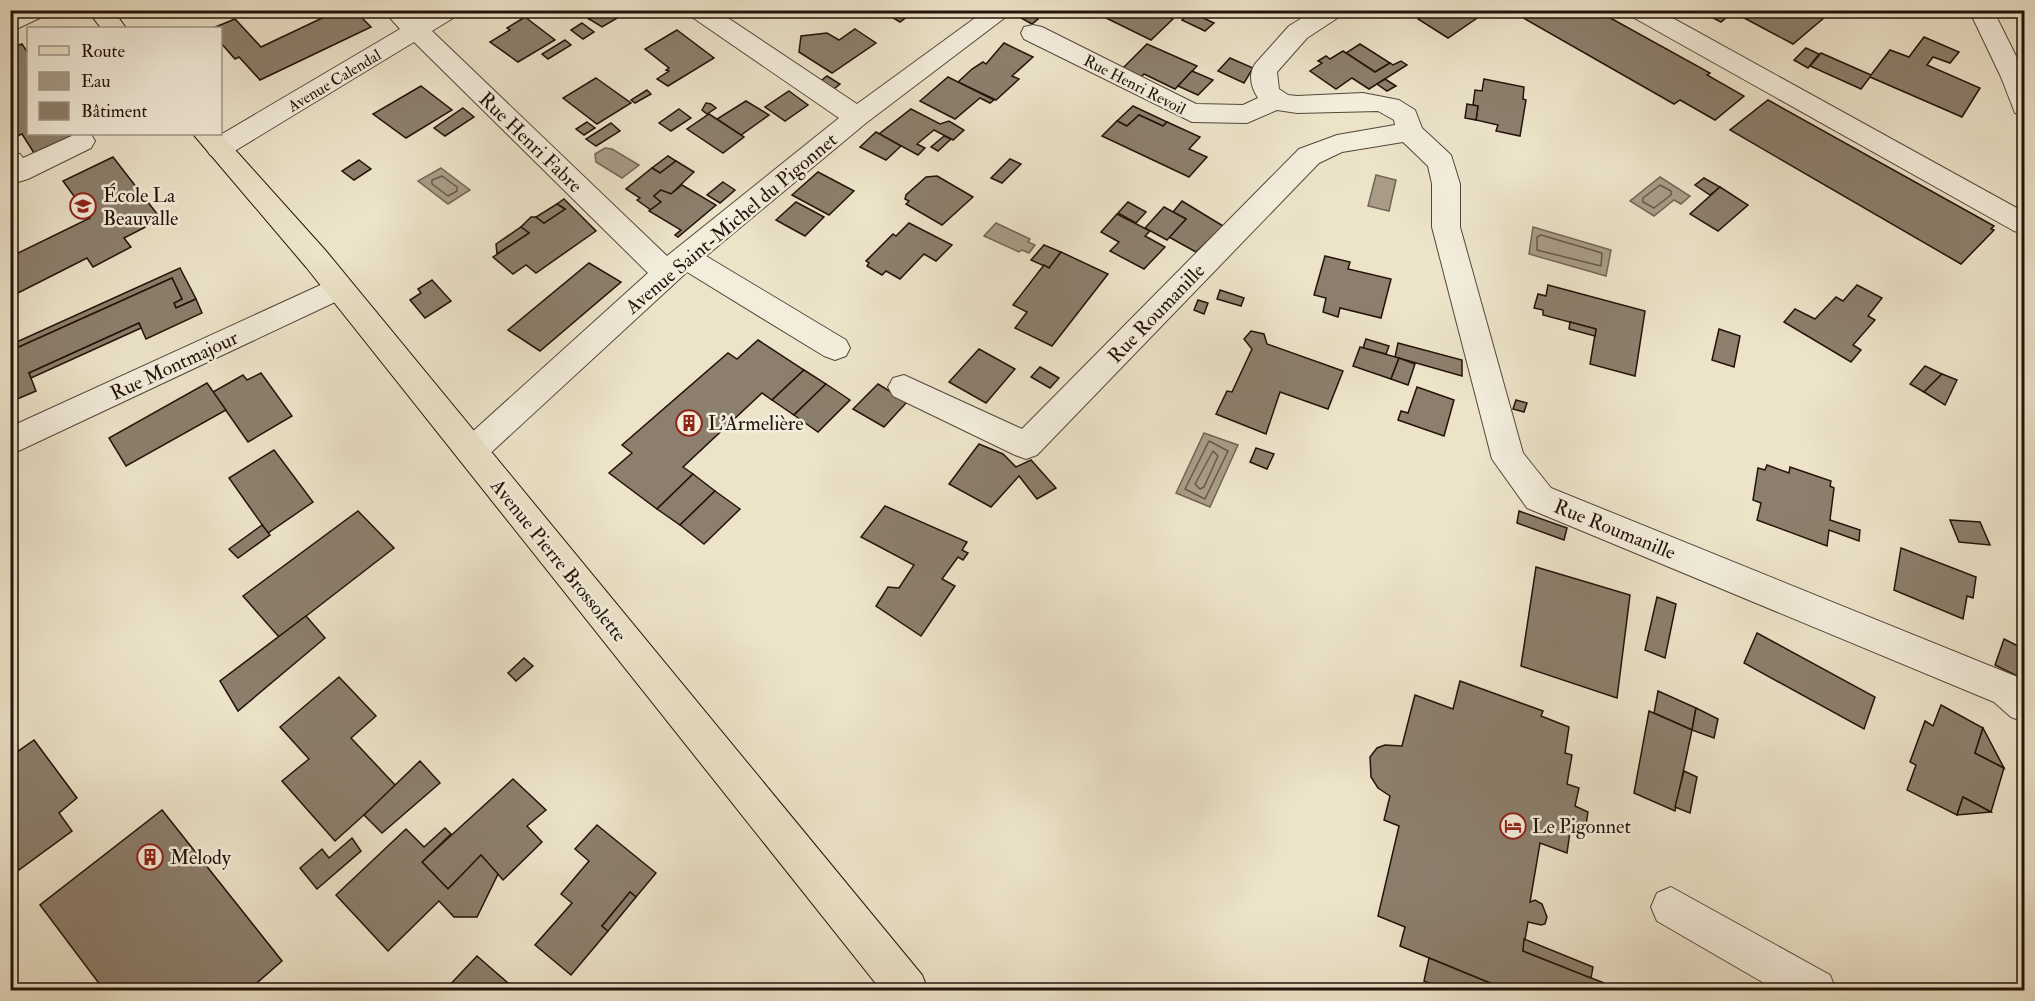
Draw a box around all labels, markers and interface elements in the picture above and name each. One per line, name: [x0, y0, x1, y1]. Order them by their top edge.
legend: [27, 27, 222, 135]
text: Route: [81, 40, 125, 63]
street label: Avenue Calendal: [283, 45, 385, 117]
street label: Rue Henri Revoil: [1080, 51, 1189, 119]
text: Eau: [81, 70, 111, 93]
street label: Rue Henri Fabre: [474, 87, 588, 198]
text: Bâtiment: [81, 100, 147, 123]
street label: Avenue Saint-Michel du Pigonnet: [619, 127, 843, 320]
place label: École La Beauvalle: [103, 182, 178, 231]
school or university icon: École La Beauvalle: [68, 191, 98, 221]
street label: Rue Roumanille: [1103, 258, 1210, 368]
street label: Rue Montmajour: [106, 325, 243, 406]
building icon: L'Armelière: [674, 408, 704, 438]
place label: L'Armelière: [708, 411, 804, 436]
street label: Avenue Pierre Brossolette: [484, 473, 632, 647]
street label: Rue Roumanille: [1550, 494, 1679, 565]
hotel icon: Le Pigonnet: [1498, 811, 1528, 841]
place label: Le Pigonnet: [1532, 814, 1631, 839]
building icon: Melody: [135, 842, 165, 872]
place label: Melody: [170, 845, 232, 870]

